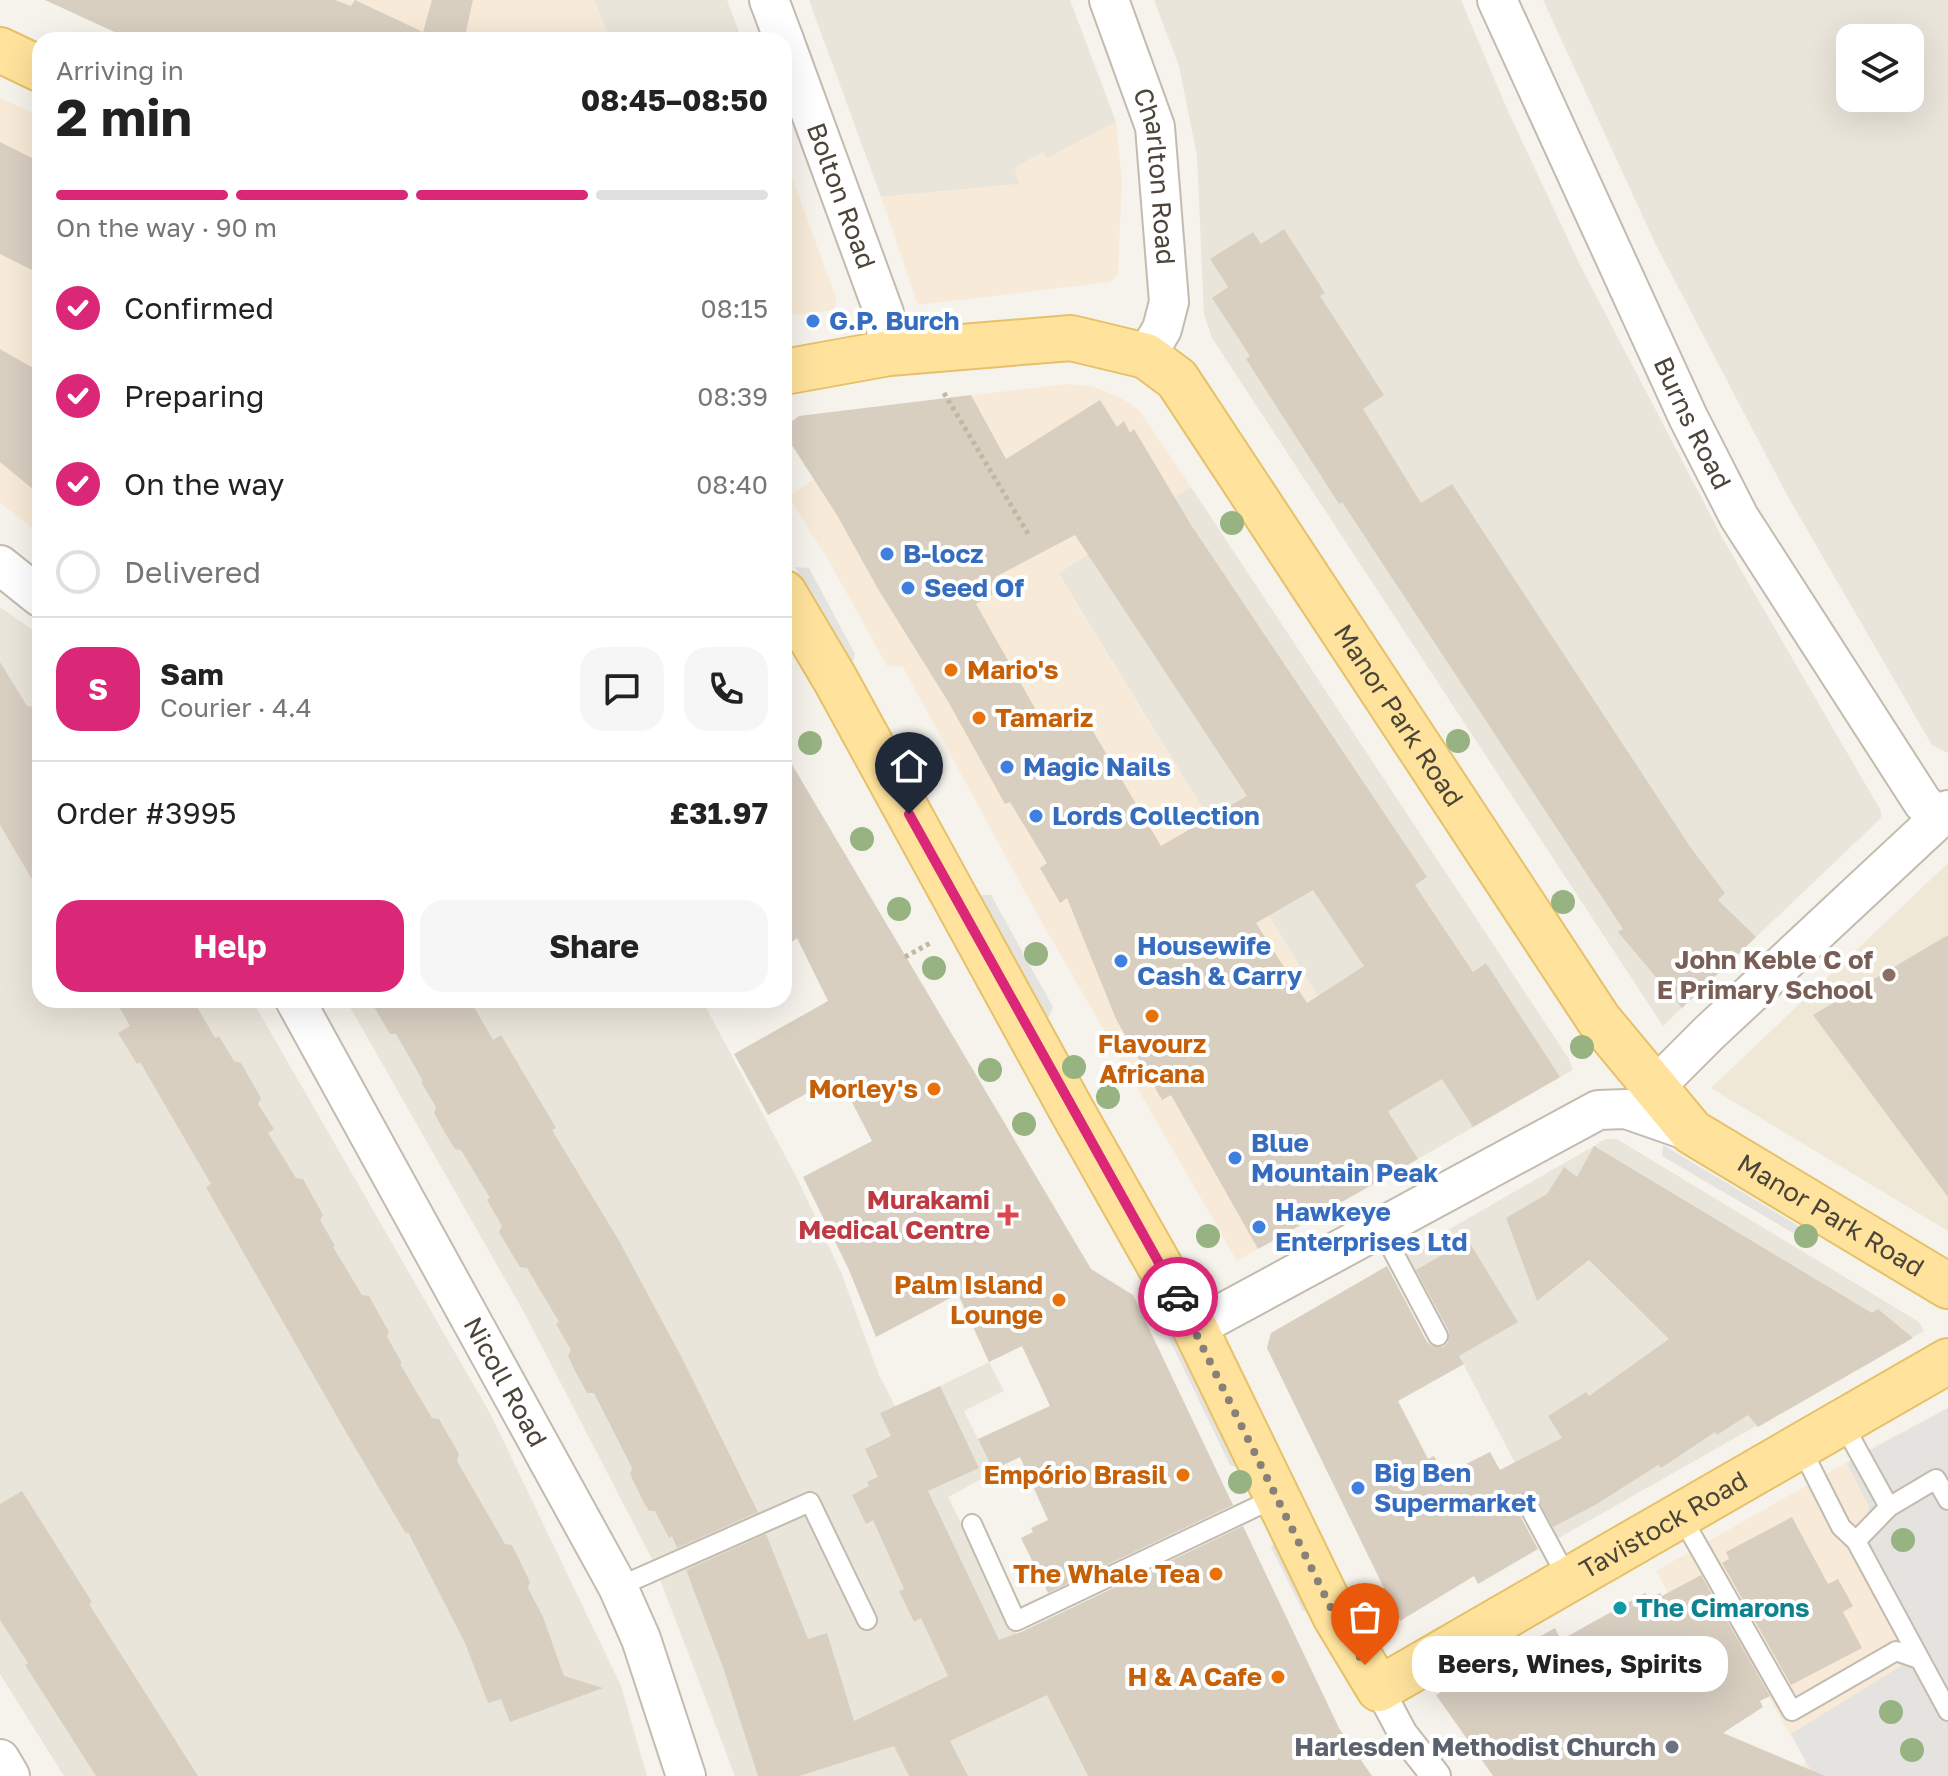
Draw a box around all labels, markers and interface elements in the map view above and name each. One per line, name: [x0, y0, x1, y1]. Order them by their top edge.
map controls: [1836, 24, 1924, 112]
button: layers: [1836, 24, 1924, 112]
text: Arriving in: [56, 55, 184, 86]
text: 08:45–08:50: [581, 82, 768, 118]
street label: Charlton Road: [1127, 84, 1182, 266]
text: 2 min: [56, 85, 192, 147]
street label: Bolton Road: [801, 118, 882, 273]
text: On the way · 90 m: [56, 212, 277, 243]
icon: check: [56, 286, 100, 330]
text: Confirmed: [124, 290, 274, 326]
text: 08:15: [701, 293, 768, 324]
place label: G.P. Burch: [829, 305, 959, 336]
marker: G.P. Burch: [804, 312, 822, 330]
street label: Burns Road: [1648, 352, 1738, 494]
icon: check: [56, 374, 100, 418]
text: Preparing: [124, 378, 265, 414]
text: 08:39: [697, 381, 768, 412]
icon: check: [56, 462, 100, 506]
text: On the way: [124, 466, 284, 502]
text: 08:40: [696, 469, 768, 500]
place label: B-locz: [903, 538, 984, 569]
marker: B-locz: [878, 545, 896, 563]
text: Delivered: [124, 554, 261, 590]
place label: Seed Of: [924, 572, 1025, 603]
marker: Seed Of: [899, 579, 917, 597]
street label: Manor Park Road: [1328, 618, 1470, 812]
button: chat: [580, 647, 664, 731]
button: phone: [684, 647, 768, 731]
place label: Mario's: [967, 654, 1059, 685]
text: Sam: [160, 656, 224, 692]
marker: Mario's: [942, 661, 960, 679]
text: S: [88, 671, 108, 707]
text: Courier · 4.4: [160, 692, 312, 723]
place label: Tamariz: [995, 702, 1093, 733]
marker: Tamariz: [970, 709, 988, 727]
pin: [875, 732, 943, 814]
icon: home: [887, 744, 931, 788]
place label: Magic Nails: [1023, 751, 1171, 782]
marker: Magic Nails: [998, 758, 1016, 776]
text: Order #3995: [56, 795, 236, 831]
text: £31.97: [669, 795, 768, 831]
place label: Lords Collection: [1052, 800, 1260, 831]
marker: Lords Collection: [1027, 807, 1045, 825]
button: Help: [56, 900, 404, 992]
button: Share: [420, 900, 768, 992]
place label: Housewife Cash & Carry: [1137, 930, 1303, 991]
place label: John Keble C of E Primary School: [1657, 944, 1873, 1005]
marker: Housewife Cash & Carry: [1112, 952, 1130, 970]
marker: John Keble C of E Primary School: [1880, 966, 1898, 984]
marker: Flavourz Africana: [1143, 1007, 1161, 1025]
place label: Flavourz Africana: [1098, 1028, 1206, 1089]
place label: Morley's: [808, 1073, 918, 1104]
marker: Morley's: [925, 1080, 943, 1098]
place label: Blue Mountain Peak: [1251, 1127, 1438, 1188]
street label: Manor Park Road: [1732, 1147, 1930, 1283]
marker: Blue Mountain Peak: [1226, 1149, 1244, 1167]
place label: Murakami Medical Centre: [798, 1184, 990, 1245]
place label: Hawkeye Enterprises Ltd: [1275, 1196, 1467, 1257]
marker: Murakami Medical Centre: [997, 1204, 1019, 1226]
marker: Hawkeye Enterprises Ltd: [1250, 1218, 1268, 1236]
courier: [1138, 1257, 1218, 1337]
place label: Palm Island Lounge: [894, 1269, 1043, 1330]
icon: car: [1156, 1275, 1200, 1319]
marker: Palm Island Lounge: [1050, 1291, 1068, 1309]
street label: Nicoll Road: [457, 1311, 554, 1452]
place label: Big Ben Supermarket: [1374, 1457, 1537, 1518]
place label: Empório Brasil: [984, 1459, 1167, 1490]
street label: Tavistock Road: [1574, 1464, 1753, 1585]
marker: Empório Brasil: [1174, 1466, 1192, 1484]
marker: Big Ben Supermarket: [1349, 1479, 1367, 1497]
place label: The Whale Tea: [1013, 1558, 1200, 1589]
marker: The Whale Tea: [1207, 1565, 1225, 1583]
pin: [1331, 1583, 1399, 1665]
place label: The Cimarons: [1636, 1592, 1810, 1623]
icon: bag: [1343, 1595, 1387, 1639]
marker: The Cimarons: [1611, 1599, 1629, 1617]
callout: Beers, Wines, Spirits: [1413, 1637, 1729, 1693]
text: Beers, Wines, Spirits: [1438, 1648, 1702, 1679]
place label: H & A Cafe: [1128, 1661, 1262, 1692]
marker: H & A Cafe: [1269, 1668, 1287, 1686]
place label: Harlesden Methodist Church: [1294, 1731, 1656, 1762]
marker: Harlesden Methodist Church: [1663, 1738, 1681, 1756]

